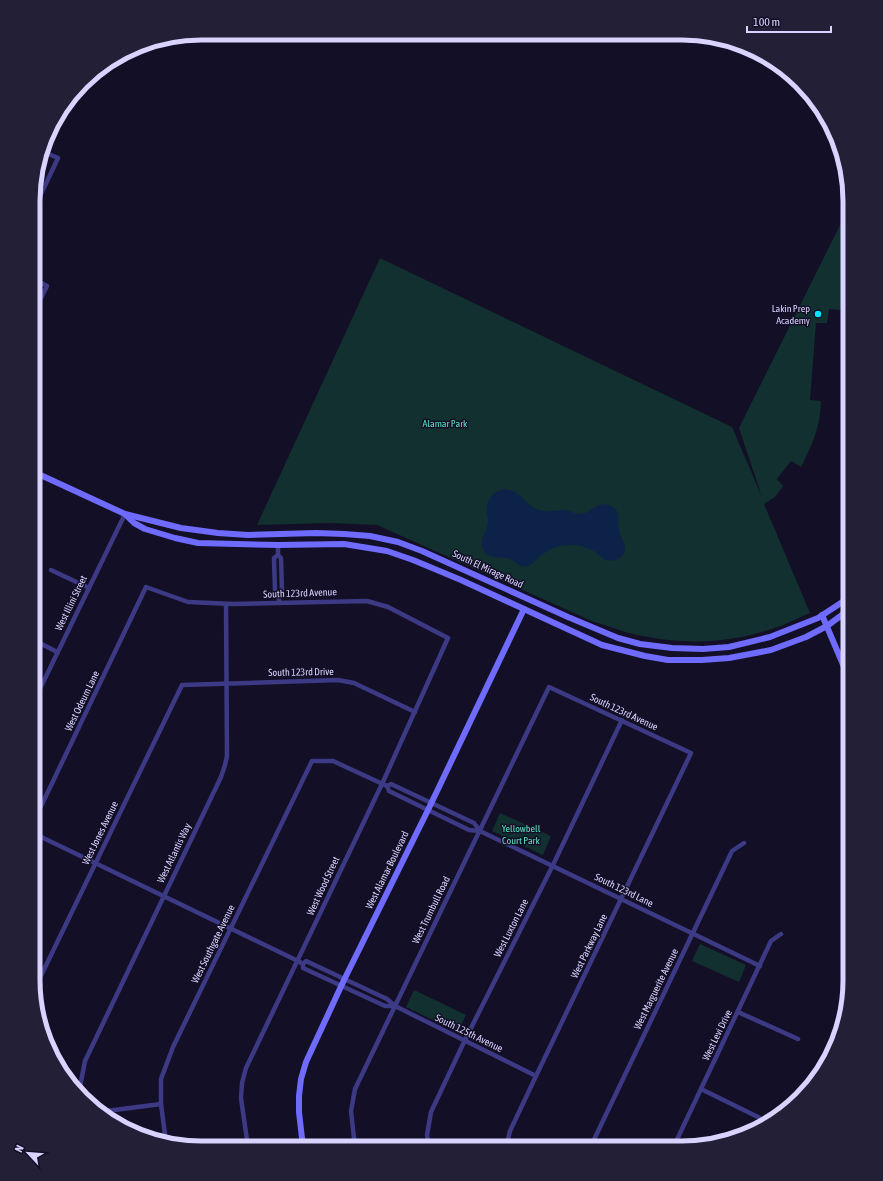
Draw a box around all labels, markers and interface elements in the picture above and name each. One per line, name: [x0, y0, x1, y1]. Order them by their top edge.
scale bar: [747, 8, 831, 34]
text: 100 m: [753, 15, 780, 29]
place label: Lakin Prep Academy: [772, 303, 810, 326]
marker: Lakin Prep Academy: [813, 309, 823, 319]
park label: Alamar Park: [422, 418, 468, 429]
street label: South El Mirage Road: [451, 548, 525, 590]
street label: West Illini Street: [53, 574, 89, 632]
street label: South 123rd Avenue: [263, 586, 337, 600]
street label: South 123rd Drive: [268, 666, 334, 678]
street label: West Odeum Lane: [63, 669, 102, 733]
street label: South 123rd Avenue: [588, 691, 660, 733]
street label: West Jones Avenue: [80, 799, 120, 866]
street label: West Atlantis Way: [155, 821, 193, 885]
park label: Yellowbell Court Park: [502, 823, 541, 846]
street label: West Alamar Boulevard: [363, 829, 411, 911]
street label: West Wood Street: [305, 855, 341, 917]
street label: South 123rd Lane: [593, 871, 656, 909]
street label: West Trumbull Road: [410, 874, 452, 945]
street label: West Luxton Lane: [492, 897, 531, 959]
street label: West Southgate Avenue: [189, 903, 237, 985]
street label: West Parkway Lane: [569, 912, 609, 980]
street label: West Marguerite Avenue: [632, 946, 681, 1031]
street label: West Levi Drive: [700, 1008, 734, 1062]
street label: South 125th Avenue: [433, 1012, 505, 1054]
north arrow: [8, 1133, 48, 1173]
text: N: [12, 1143, 26, 1154]

